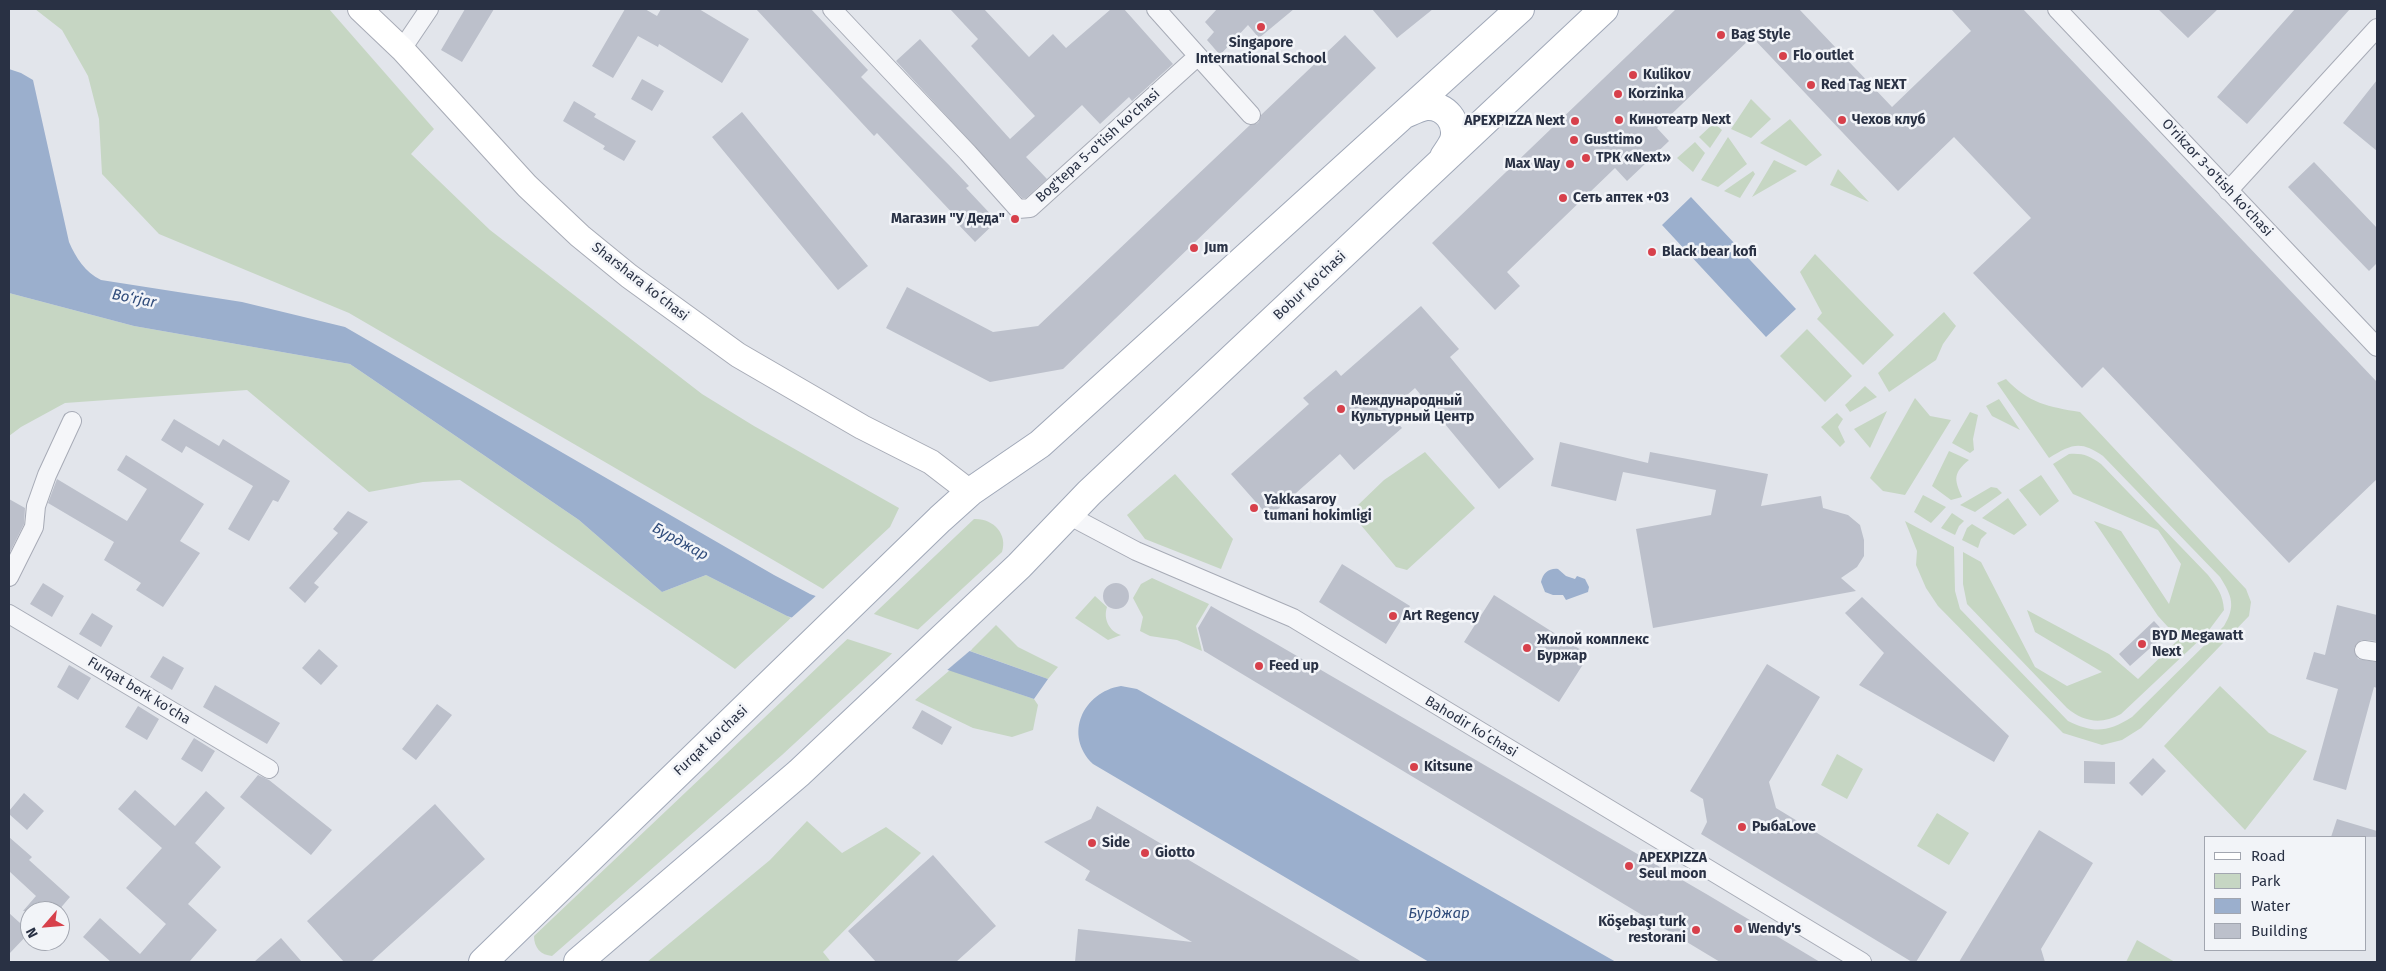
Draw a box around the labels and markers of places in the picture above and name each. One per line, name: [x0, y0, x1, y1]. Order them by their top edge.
marker: Singapore International School: [1255, 21, 1267, 33]
place label: Bag Style: [1731, 27, 1791, 43]
marker: Bag Style: [1715, 29, 1727, 41]
place label: Singapore International School: [1196, 35, 1326, 68]
place label: Flo outlet: [1793, 48, 1854, 64]
marker: Flo outlet: [1777, 50, 1789, 62]
place label: Kulikov: [1643, 67, 1691, 83]
marker: Kulikov: [1627, 69, 1639, 81]
place label: Red Tag NEXT: [1821, 77, 1907, 93]
marker: Red Tag NEXT: [1805, 79, 1817, 91]
place label: Korzinka: [1628, 86, 1684, 102]
marker: Korzinka: [1612, 88, 1624, 100]
place label: Кинотеатр Next: [1629, 112, 1731, 128]
place label: Чехов клуб: [1852, 112, 1925, 128]
place label: APEXPIZZA Next: [1464, 113, 1565, 129]
marker: Кинотеатр Next: [1613, 114, 1625, 126]
marker: Чехов клуб: [1836, 114, 1848, 126]
marker: APEXPIZZA Next: [1569, 115, 1581, 127]
place label: Gusttimo: [1584, 132, 1643, 148]
marker: Gusttimo: [1568, 134, 1580, 146]
place label: ТРК «Next»: [1596, 150, 1671, 166]
marker: ТРК «Next»: [1580, 152, 1592, 164]
place label: Max Way: [1505, 156, 1560, 172]
marker: Max Way: [1564, 158, 1576, 170]
place label: Сеть аптек +03: [1573, 190, 1669, 206]
marker: Сеть аптек +03: [1557, 192, 1569, 204]
place label: Магазин "У Деда": [891, 211, 1005, 227]
marker: Магазин "У Деда": [1009, 213, 1021, 225]
place label: Jum: [1204, 240, 1228, 256]
marker: Jum: [1188, 242, 1200, 254]
place label: Black bear kofi: [1662, 244, 1757, 260]
marker: Black bear kofi: [1646, 246, 1658, 258]
place label: Международный Культурный Центр: [1351, 393, 1474, 426]
marker: Международный Культурный Центр: [1335, 403, 1347, 415]
place label: Yakkasaroy tumani hokimligi: [1264, 492, 1372, 524]
marker: Yakkasaroy tumani hokimligi: [1248, 502, 1260, 514]
place label: Art Regency: [1403, 608, 1479, 624]
marker: Art Regency: [1387, 610, 1399, 622]
place label: BYD Megawatt Next: [2152, 628, 2243, 660]
place label: Жилой комплекс Буржар: [1537, 632, 1649, 664]
marker: BYD Megawatt Next: [2136, 638, 2148, 650]
marker: Жилой комплекс Буржар: [1521, 642, 1533, 654]
place label: Feed up: [1269, 658, 1319, 674]
marker: Feed up: [1253, 660, 1265, 672]
place label: Kitsune: [1424, 759, 1473, 775]
marker: Kitsune: [1408, 761, 1420, 773]
place label: РыбаLove: [1752, 819, 1816, 835]
marker: РыбаLove: [1736, 821, 1748, 833]
place label: Side: [1102, 835, 1130, 851]
marker: Side: [1086, 837, 1098, 849]
place label: Giotto: [1155, 845, 1195, 861]
marker: Giotto: [1139, 847, 1151, 859]
place label: APEXPIZZA Seul moon: [1639, 850, 1707, 882]
marker: APEXPIZZA Seul moon: [1623, 860, 1635, 872]
place label: Köşebaşı turk restorani: [1598, 914, 1686, 946]
place label: Wendy's: [1748, 921, 1801, 937]
marker: Wendy's: [1732, 923, 1744, 935]
marker: Köşebaşı turk restorani: [1690, 924, 1702, 936]

